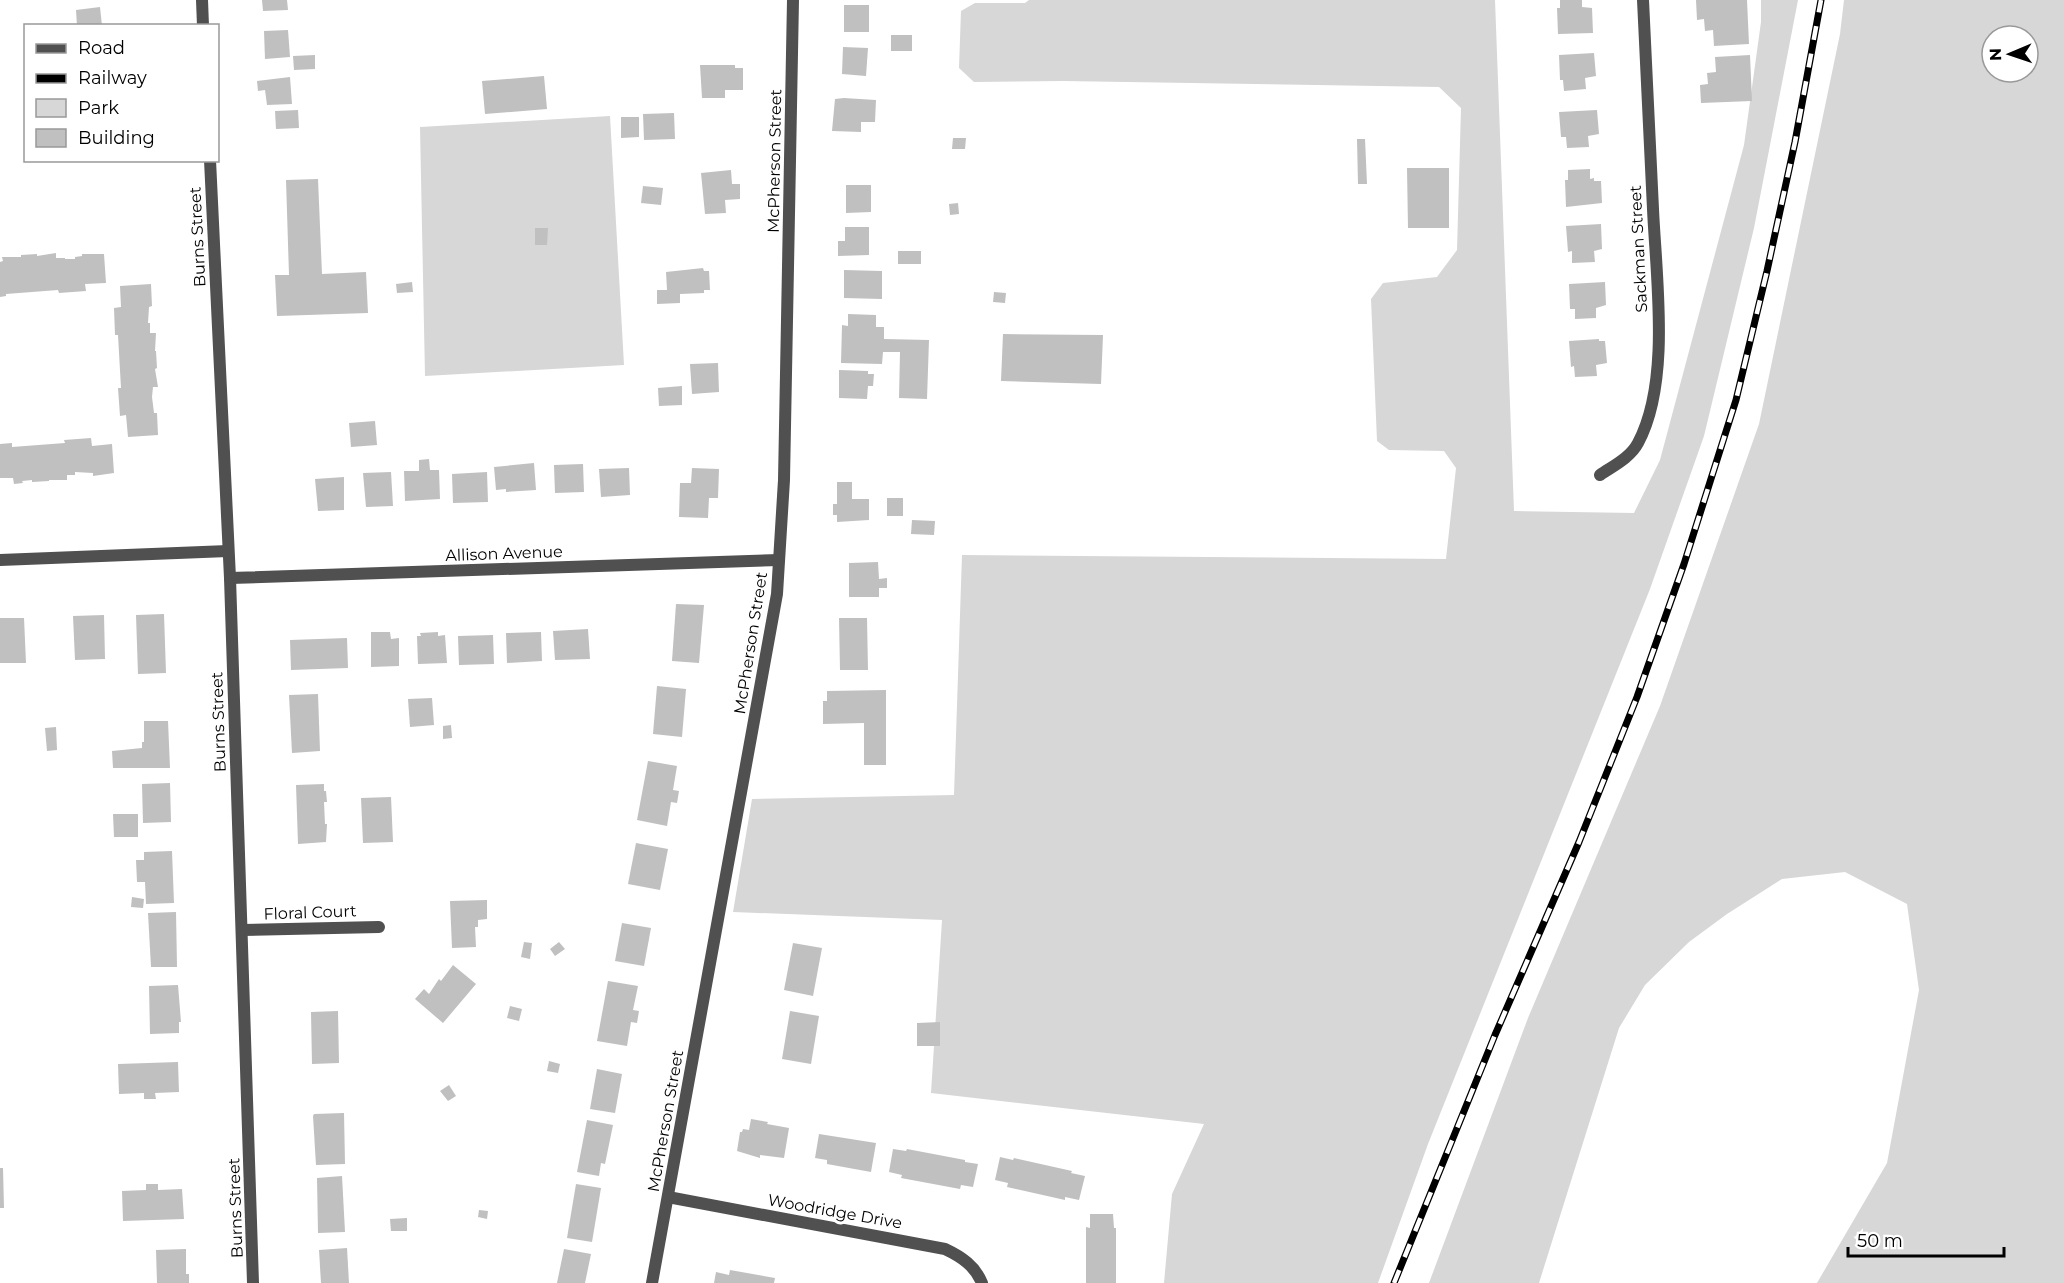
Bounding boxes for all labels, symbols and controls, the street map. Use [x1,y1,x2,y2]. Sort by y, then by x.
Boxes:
legend [24,24,219,162]
north arrow [1980,24,2040,84]
text: Road [78,37,125,59]
text: N [1986,48,2005,61]
text: Railway [78,67,147,89]
street label: McPherson Street [764,88,785,233]
text: Park [78,97,119,119]
text: Building [78,127,155,149]
street label: Sackman Street [1626,184,1651,313]
street label: Burns Street [185,186,210,288]
street label: Allison Avenue [445,542,563,565]
street label: McPherson Street [730,570,771,716]
street label: Burns Street [207,671,230,772]
street label: Floral Court [263,901,357,924]
street label: McPherson Street [644,1048,687,1194]
street label: Burns Street [224,1157,247,1258]
street label: Woodridge Drive [766,1190,904,1233]
scale bar [1848,1220,2004,1258]
text: 50 m [1857,1230,1903,1252]

